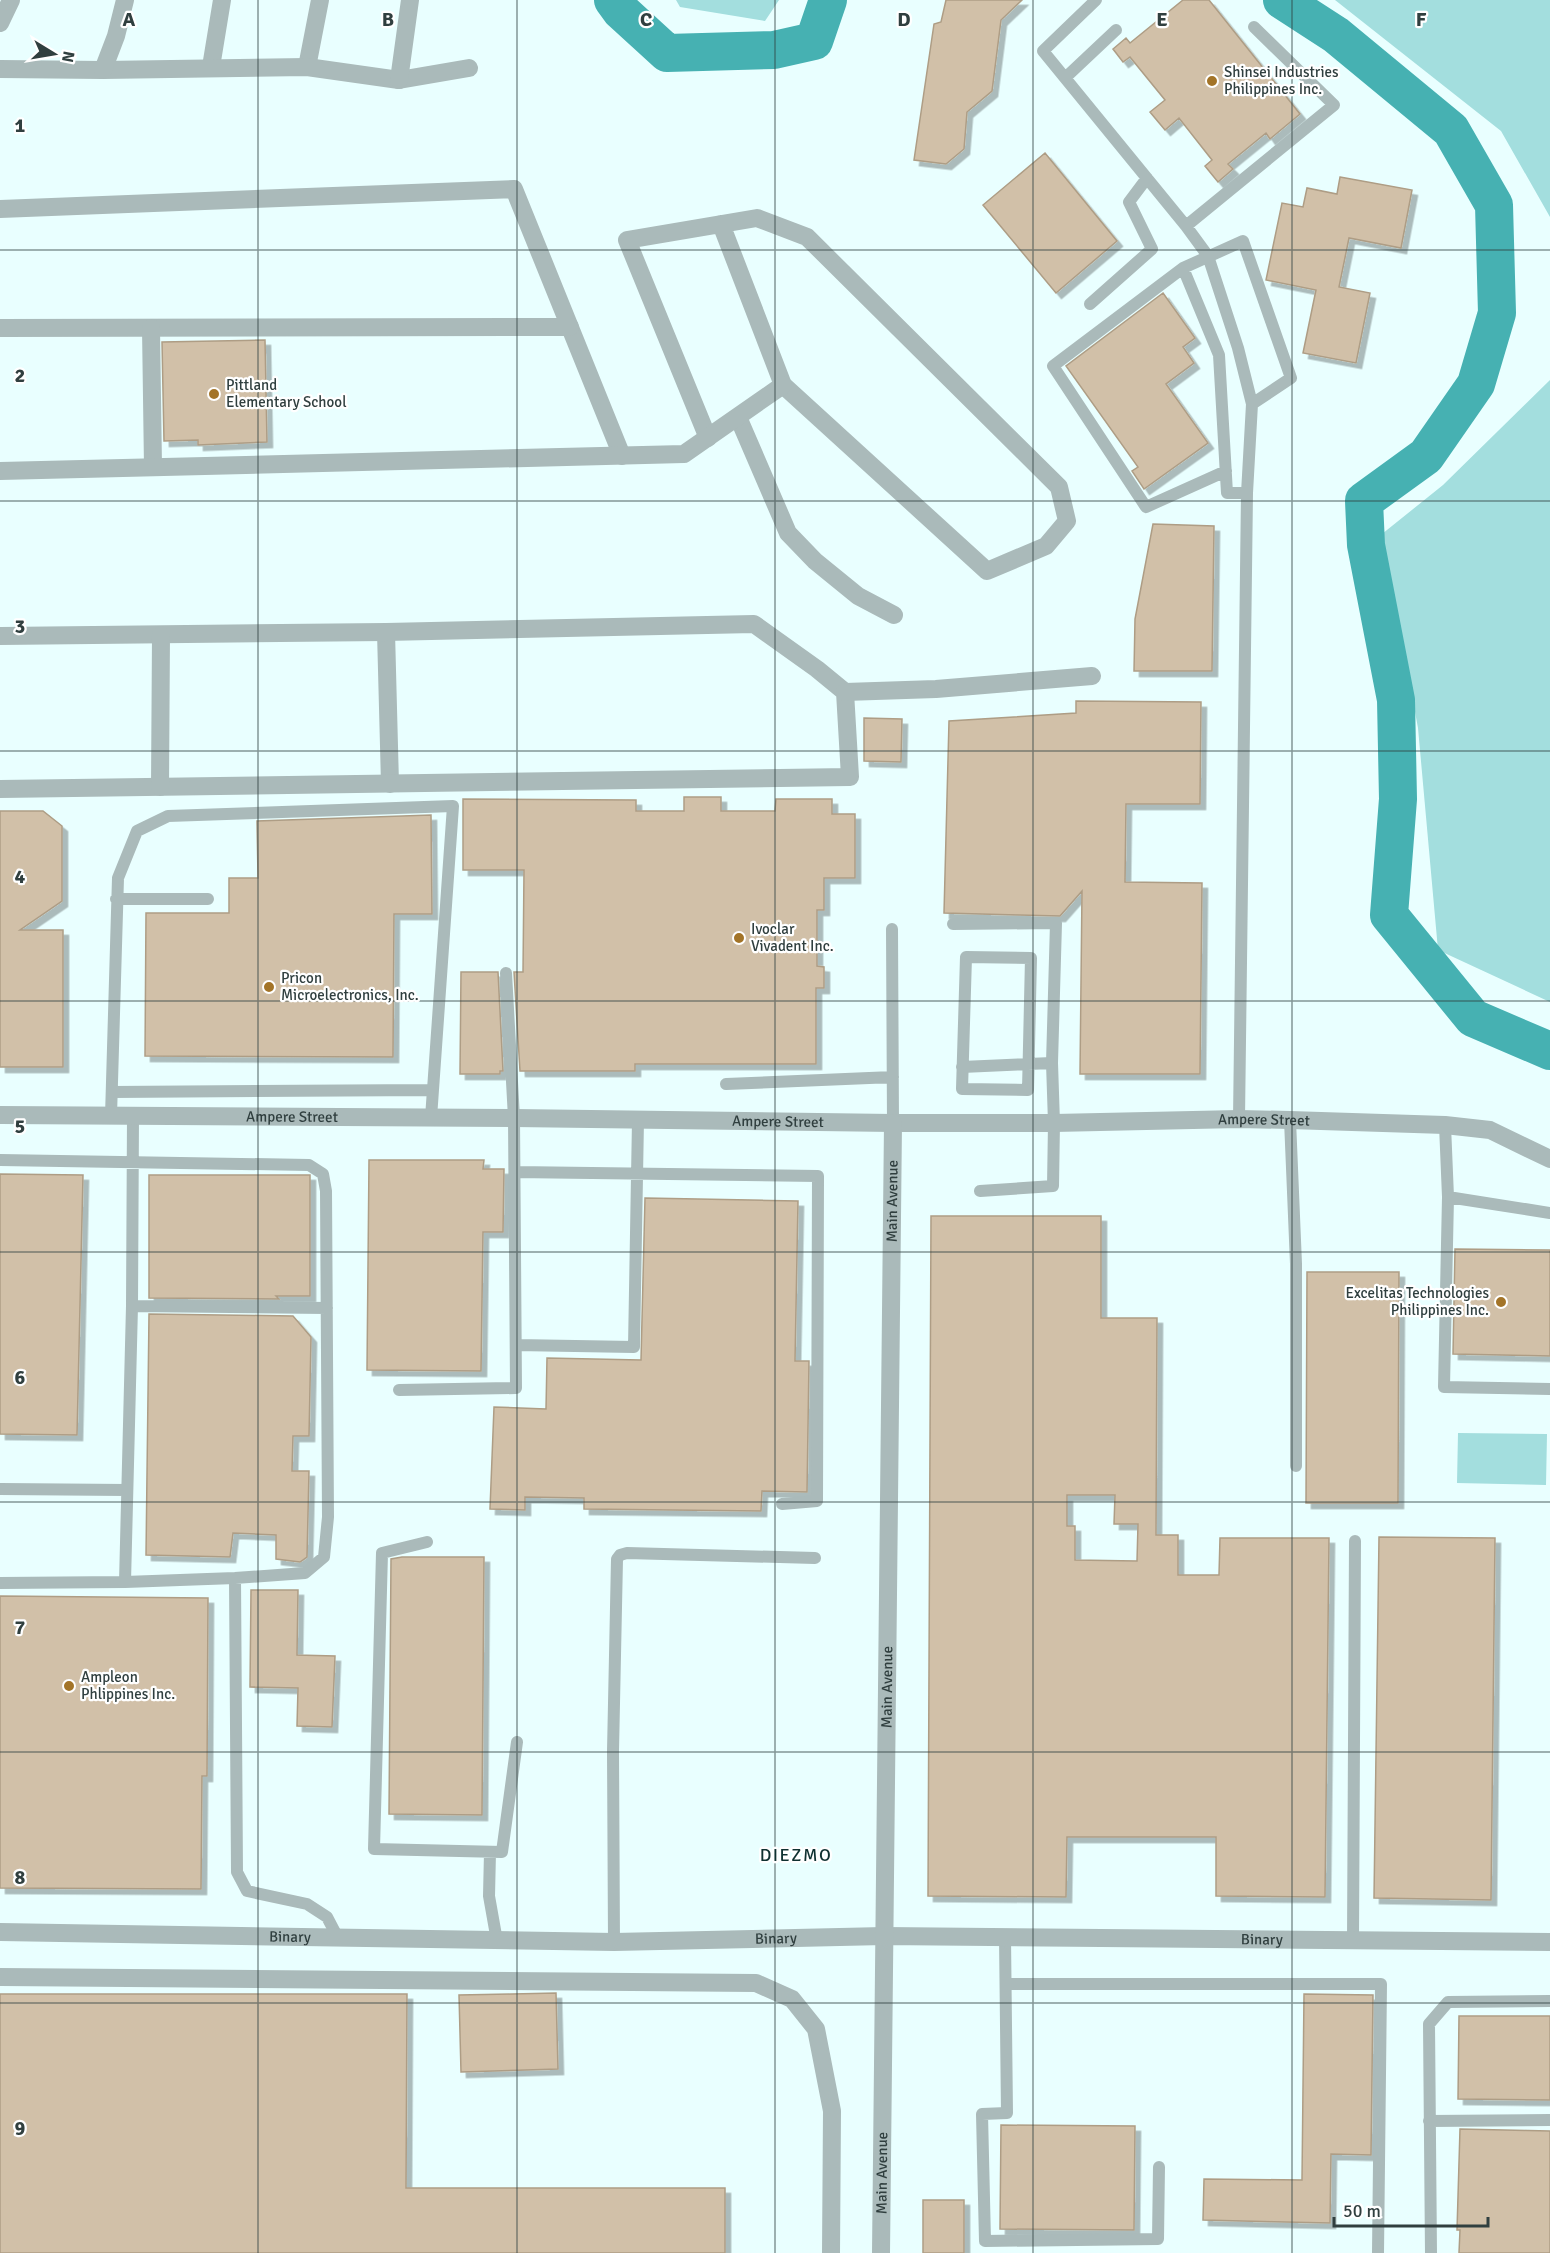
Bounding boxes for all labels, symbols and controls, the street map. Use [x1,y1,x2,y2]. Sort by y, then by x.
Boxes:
text: A [123,7,136,32]
text: B [382,7,394,32]
text: C [640,7,652,32]
text: D [897,7,911,32]
text: E [1156,7,1168,32]
text: F [1416,7,1427,32]
north arrow [24,24,84,84]
text: N [57,49,79,64]
place label: Shinsei Industries Philippines Inc. [1224,63,1339,98]
marker: Shinsei Industries Philippines Inc. [1205,74,1219,88]
text: 1 [15,113,26,138]
text: 2 [15,363,25,388]
place label: Pittland Elementary School [226,376,347,411]
marker: Pittland Elementary School [207,387,221,401]
text: 3 [15,614,25,639]
text: 4 [15,864,26,889]
place label: Ivoclar Vivadent Inc. [751,920,834,955]
marker: Ivoclar Vivadent Inc. [732,931,746,945]
place label: Pricon Microelectronics, Inc. [281,969,419,1004]
marker: Pricon Microelectronics, Inc. [262,980,276,994]
street label: Ampere Street [246,1107,338,1126]
street label: Ampere Street [1218,1110,1310,1130]
street label: Ampere Street [732,1112,824,1131]
text: 5 [15,1114,25,1139]
street label: Main Avenue [883,1160,902,1242]
place label: Excelitas Technologies Philippines Inc. [1345,1284,1489,1319]
marker: Excelitas Technologies Philippines Inc. [1494,1295,1508,1309]
text: 6 [15,1365,26,1390]
text: 7 [15,1615,26,1640]
street label: Main Avenue [878,1646,896,1728]
place label: Ampleon Phlippines Inc. [81,1668,175,1703]
marker: Ampleon Phlippines Inc. [62,1679,76,1693]
district label: DIEZMO [760,1844,832,1866]
text: 8 [15,1865,26,1890]
street label: Binary [269,1927,311,1946]
street label: Binary [755,1929,797,1948]
street label: Binary [1241,1930,1283,1949]
text: 9 [15,2116,26,2141]
street label: Main Avenue [872,2132,891,2214]
scale bar [1334,2190,1488,2228]
text: 50 m [1343,2200,1381,2222]

